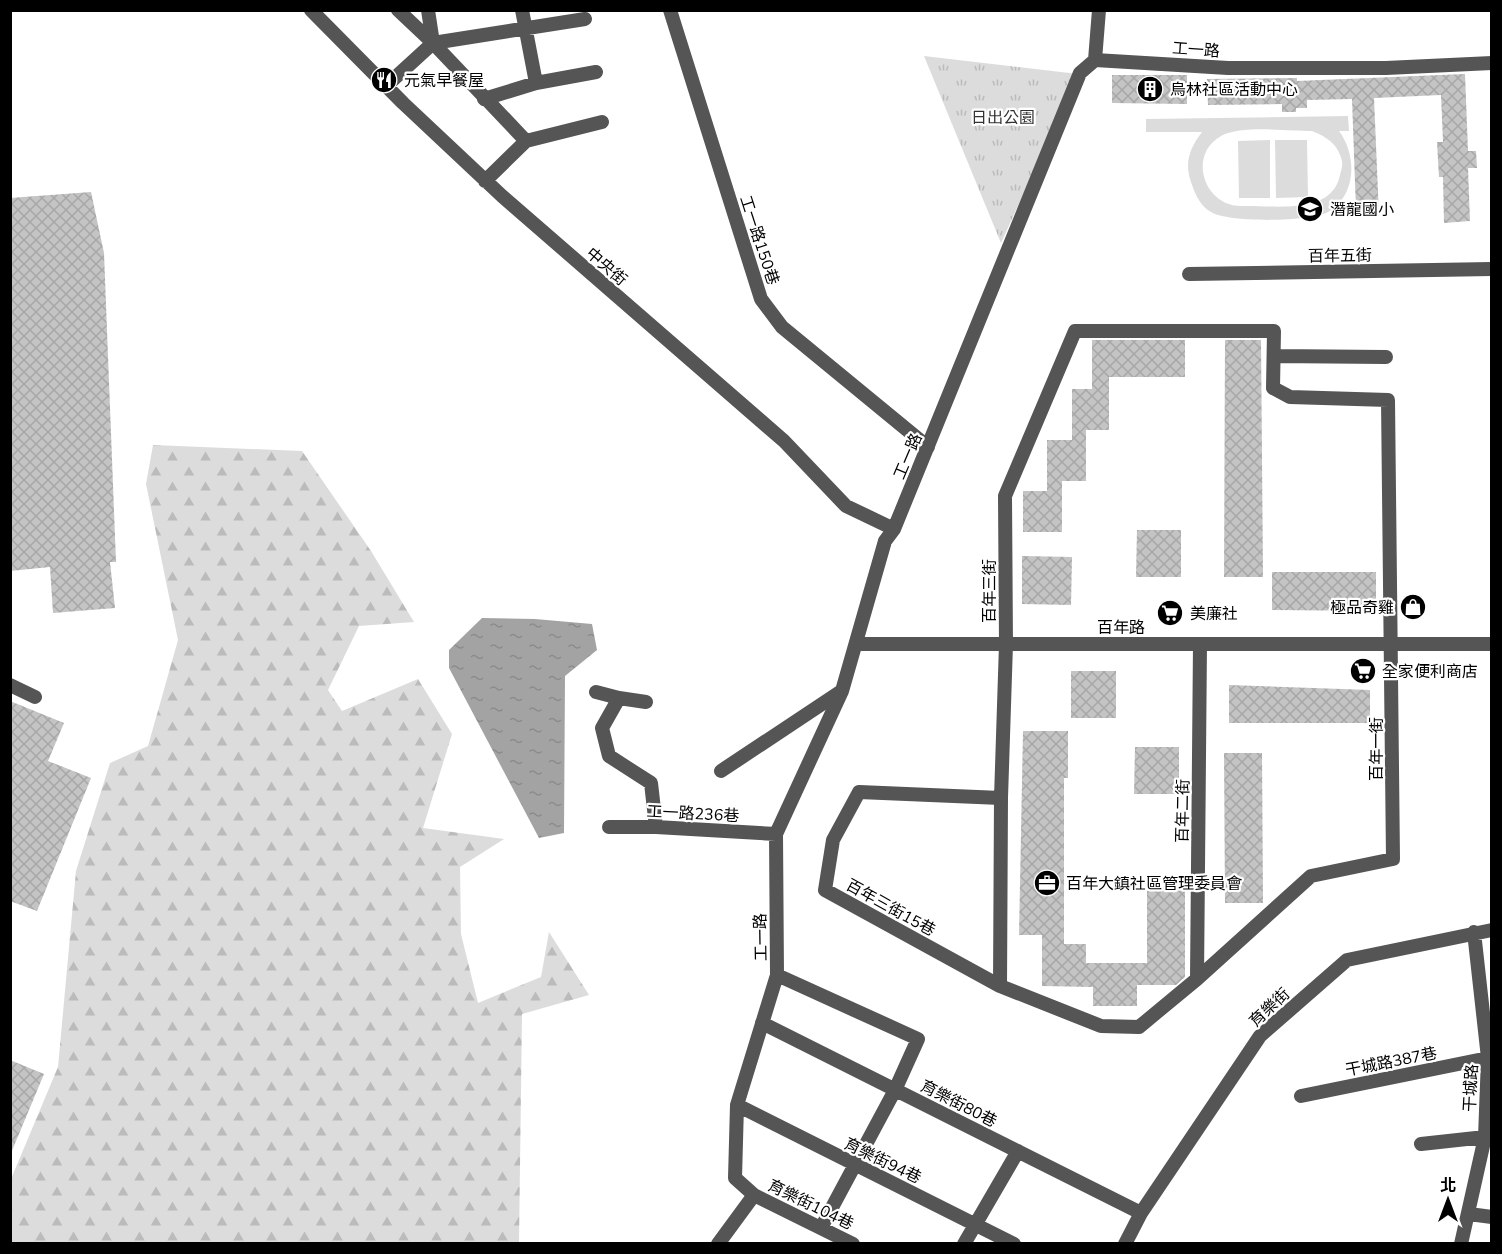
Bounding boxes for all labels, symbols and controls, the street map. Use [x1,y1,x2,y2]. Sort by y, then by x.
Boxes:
street label: 工一路 [1171,37,1221,63]
restaurant icon: 元氣早餐屋 [369,65,399,95]
place label: 元氣早餐屋 [404,70,484,92]
building icon: 烏林社區活動中心 [1135,74,1165,104]
place label: 烏林社區活動中心 [1170,79,1298,101]
park label: 日出公園 [971,107,1035,129]
street label: 工一路150巷 [734,193,784,288]
school or university icon: 潛龍國小 [1295,194,1325,224]
place label: 潛龍國小 [1330,199,1394,221]
street label: 中央街 [581,243,632,291]
street label: 百年五街 [1308,244,1372,268]
street label: 工一路 [888,430,927,483]
street label: 百年三街 [979,559,1001,623]
shop icon: 極品奇雞 [1398,592,1428,622]
place label: 極品奇雞 [1330,597,1394,619]
supermarket icon: 美廉社 [1155,598,1185,628]
place label: 美廉社 [1190,603,1238,625]
street label: 百年路 [1097,617,1145,639]
supermarket icon: 全家便利商店 [1348,656,1378,686]
place label: 全家便利商店 [1382,661,1478,683]
street label: 百年一街 [1366,717,1388,781]
street label: 百年二街 [1171,779,1195,843]
street label: 工一路236巷 [646,801,740,827]
office icon: 百年大鎮社區管理委員會 [1032,868,1062,898]
place label: 百年大鎮社區管理委員會 [1066,873,1242,895]
street label: 百年三街15巷 [842,874,939,942]
street label: 工一路 [750,913,772,961]
street label: 育樂街 [1245,983,1295,1032]
street label: 干城路387巷 [1344,1042,1439,1082]
street label: 干城路 [1459,1064,1483,1113]
street label: 育樂街80巷 [916,1075,1001,1133]
street label: 育樂街94巷 [840,1133,925,1189]
north arrow [1418,1170,1478,1230]
street label: 育樂街104巷 [764,1175,857,1235]
text: 北 [1440,1175,1456,1197]

